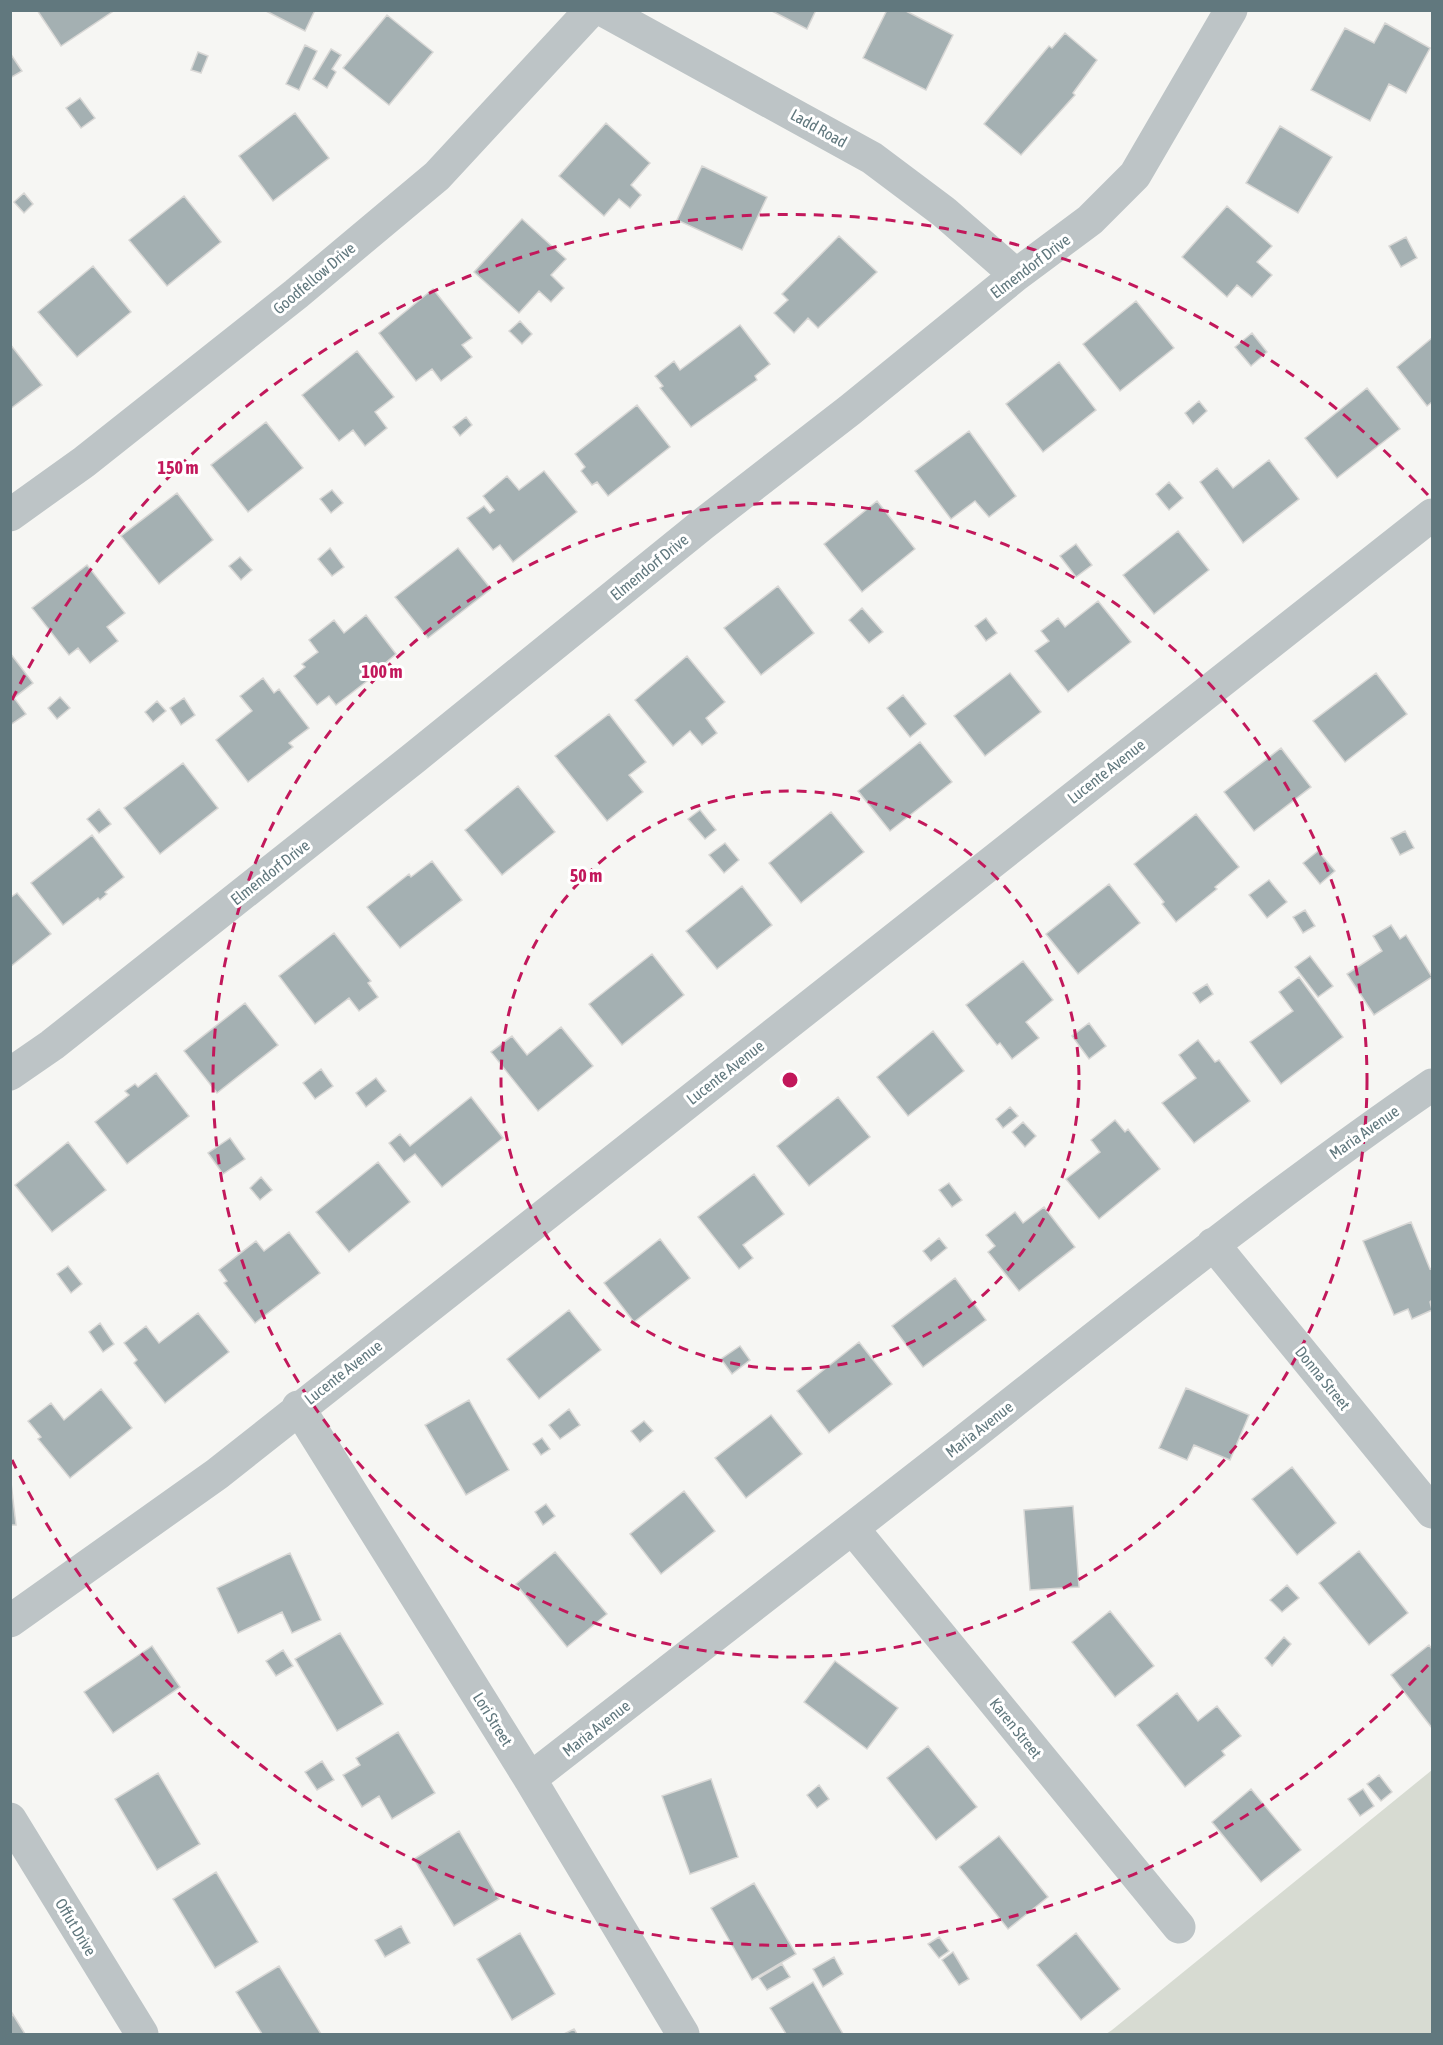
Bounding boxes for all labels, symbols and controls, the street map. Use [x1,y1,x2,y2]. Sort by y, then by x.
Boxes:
street label: Ladd Road [788,105,850,151]
street label: Elmendorf Drive [987,230,1073,302]
street label: Goodfellow Drive [269,239,359,317]
text: 150 m [158,457,198,478]
street label: Elmendorf Drive [606,530,692,604]
text: 100 m [362,661,402,682]
street label: Lucente Avenue [1064,735,1148,807]
street label: Elmendorf Drive [227,836,313,908]
text: 50 m [570,865,602,886]
street label: Lucente Avenue [683,1036,767,1108]
centre of rings [780,1070,800,1090]
street label: Maria Avenue [1326,1102,1402,1162]
street label: Lucente Avenue [301,1336,385,1408]
street label: Donna Street [1292,1343,1354,1414]
street label: Maria Avenue [942,1397,1016,1461]
street label: Lori Street [470,1689,517,1749]
street label: Karen Street [986,1694,1046,1762]
street label: Maria Avenue [559,1696,633,1760]
street label: Offut Drive [52,1895,100,1959]

